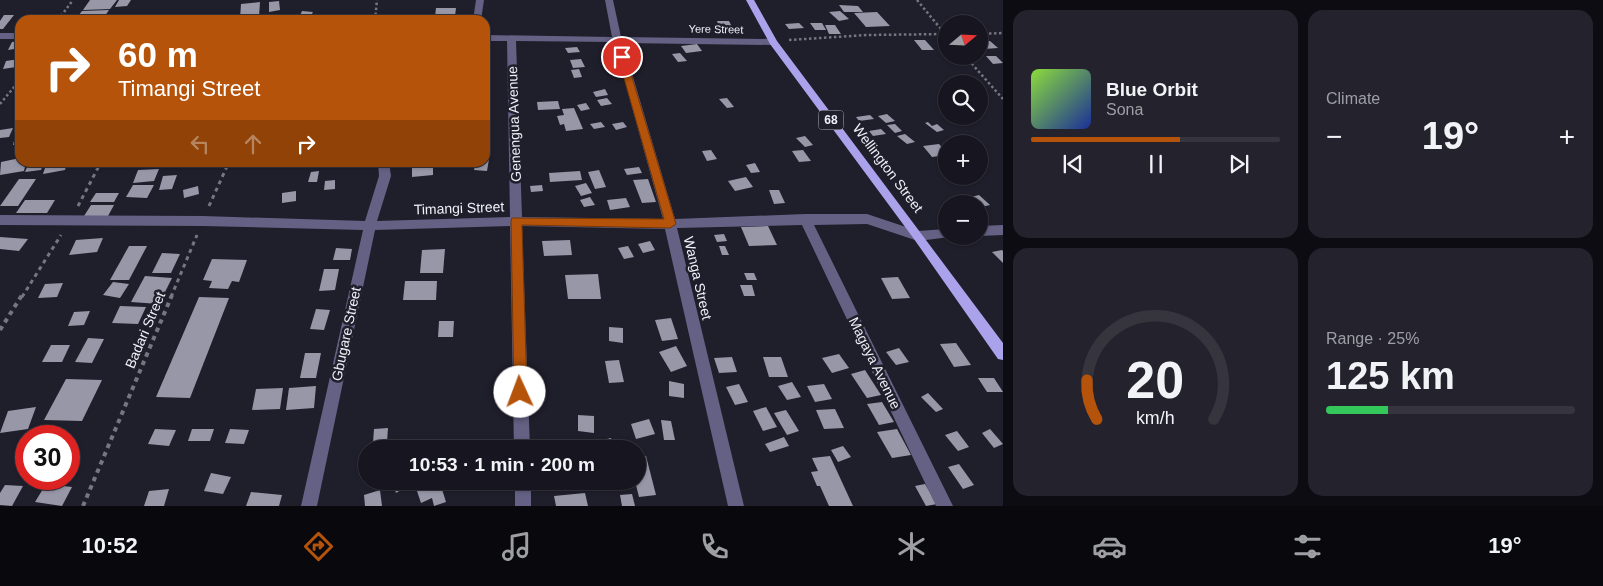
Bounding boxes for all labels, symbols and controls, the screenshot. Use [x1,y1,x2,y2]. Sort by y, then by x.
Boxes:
north arrow [938,15,988,65]
map controls [938,15,988,245]
street label: Yere Street [689,23,743,35]
icon: right [35,35,100,100]
text: 60 m [118,35,198,74]
pin [601,36,643,78]
icon: arrive [608,43,636,71]
street label: Genengua Avenue [504,66,524,182]
button: search [938,75,988,125]
text: Timangi Street [118,76,260,101]
text: Blue Orbit [1106,79,1198,100]
text: Climate [1326,90,1380,107]
text: Sona [1106,101,1143,118]
road number: 68 [818,110,844,130]
text: 19° [1422,115,1479,157]
street label: Wellington Street [850,121,926,215]
text: − [1326,121,1342,152]
text: + [1559,121,1575,152]
icon: left [186,130,214,158]
icon: ahead [239,130,267,158]
icon: right [292,130,320,158]
button: + [938,135,988,185]
icon: previous [1059,150,1087,178]
icon: pause [1142,150,1170,178]
icon: next [1225,150,1253,178]
button: − [938,195,988,245]
street label: Timangi Street [413,198,505,218]
street label: Wanga Street [681,235,715,321]
street label: Gbugare Street [328,285,364,382]
street label: Badari Street [122,289,168,371]
street label: Magaya Avenue [846,314,904,412]
text: Range · 25% [1326,330,1419,347]
text: 20 [1127,351,1184,409]
text: 125 km [1326,355,1455,397]
position arrow [493,365,545,417]
text: km/h [1136,408,1175,428]
speed limit sign: 30 [15,425,80,490]
text: 10:53 · 1 min · 200 m [409,454,595,475]
icon: directions [301,529,336,564]
icon: music [499,529,534,564]
icon: phone [697,529,732,564]
icon: climate [894,529,929,564]
icon: car [1092,529,1127,564]
icon: filters [1290,529,1325,564]
text: 10:52 [81,533,138,558]
text: 19° [1488,533,1521,558]

